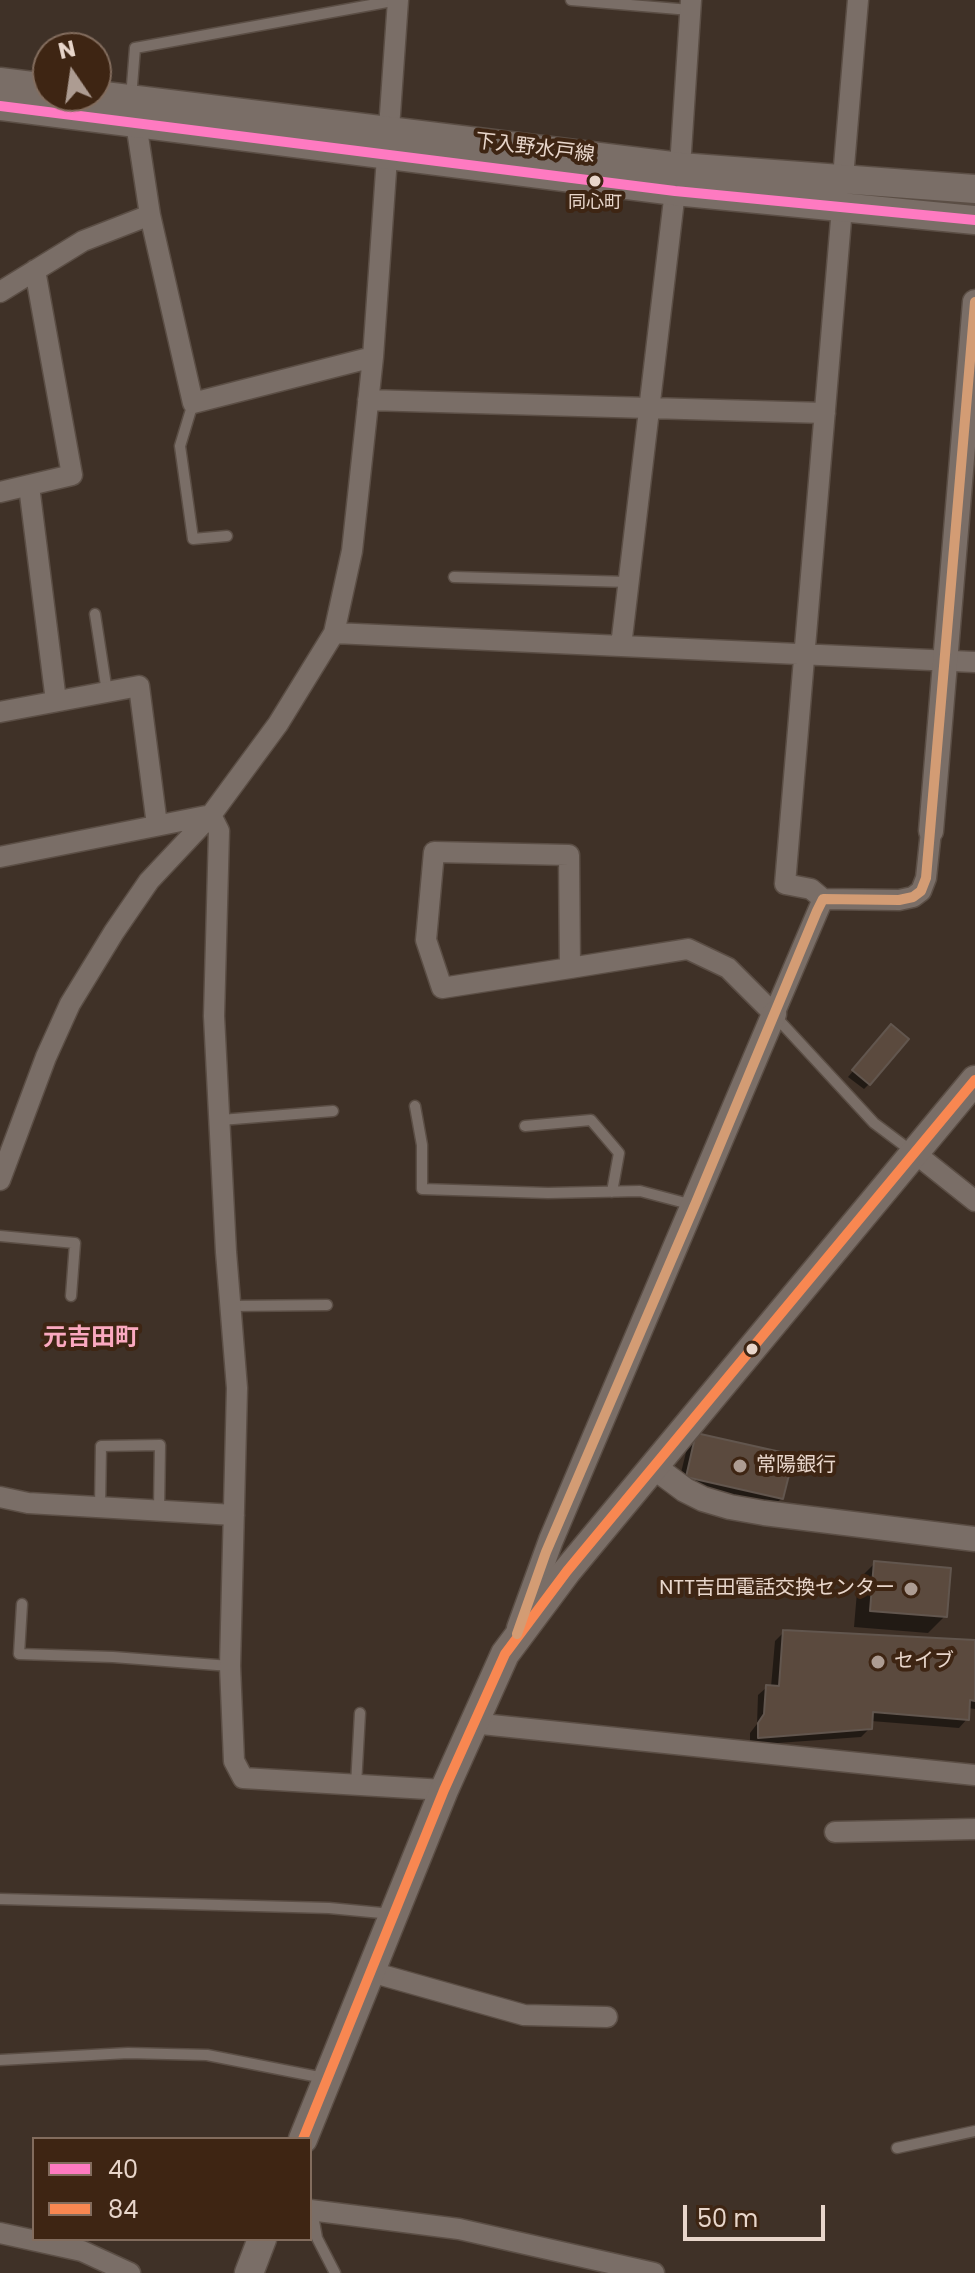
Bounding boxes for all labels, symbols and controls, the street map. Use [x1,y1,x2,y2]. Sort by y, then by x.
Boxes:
north arrow [32,32,112,112]
text: N [55,33,78,67]
street label: 下入野水戸線 [474,130,596,168]
marker: 同心町 [587,173,603,189]
place label: 同心町 [568,192,622,214]
district label: 元吉田町 [43,1325,139,1353]
unlabelled marker [744,1341,760,1357]
place label: 常陽銀行 [756,1454,836,1478]
marker: 常陽銀行 [731,1457,749,1475]
place label: NTT吉田電話交換センター [659,1577,895,1601]
marker: NTT吉田電話交換センター [902,1580,920,1598]
place label: セイブ [894,1650,954,1674]
marker: セイブ [869,1653,887,1671]
legend [32,2137,312,2241]
text: 40 [108,2153,138,2186]
scale bar [687,2189,829,2239]
text: 84 [108,2193,138,2226]
text: 50 m [697,2202,758,2235]

